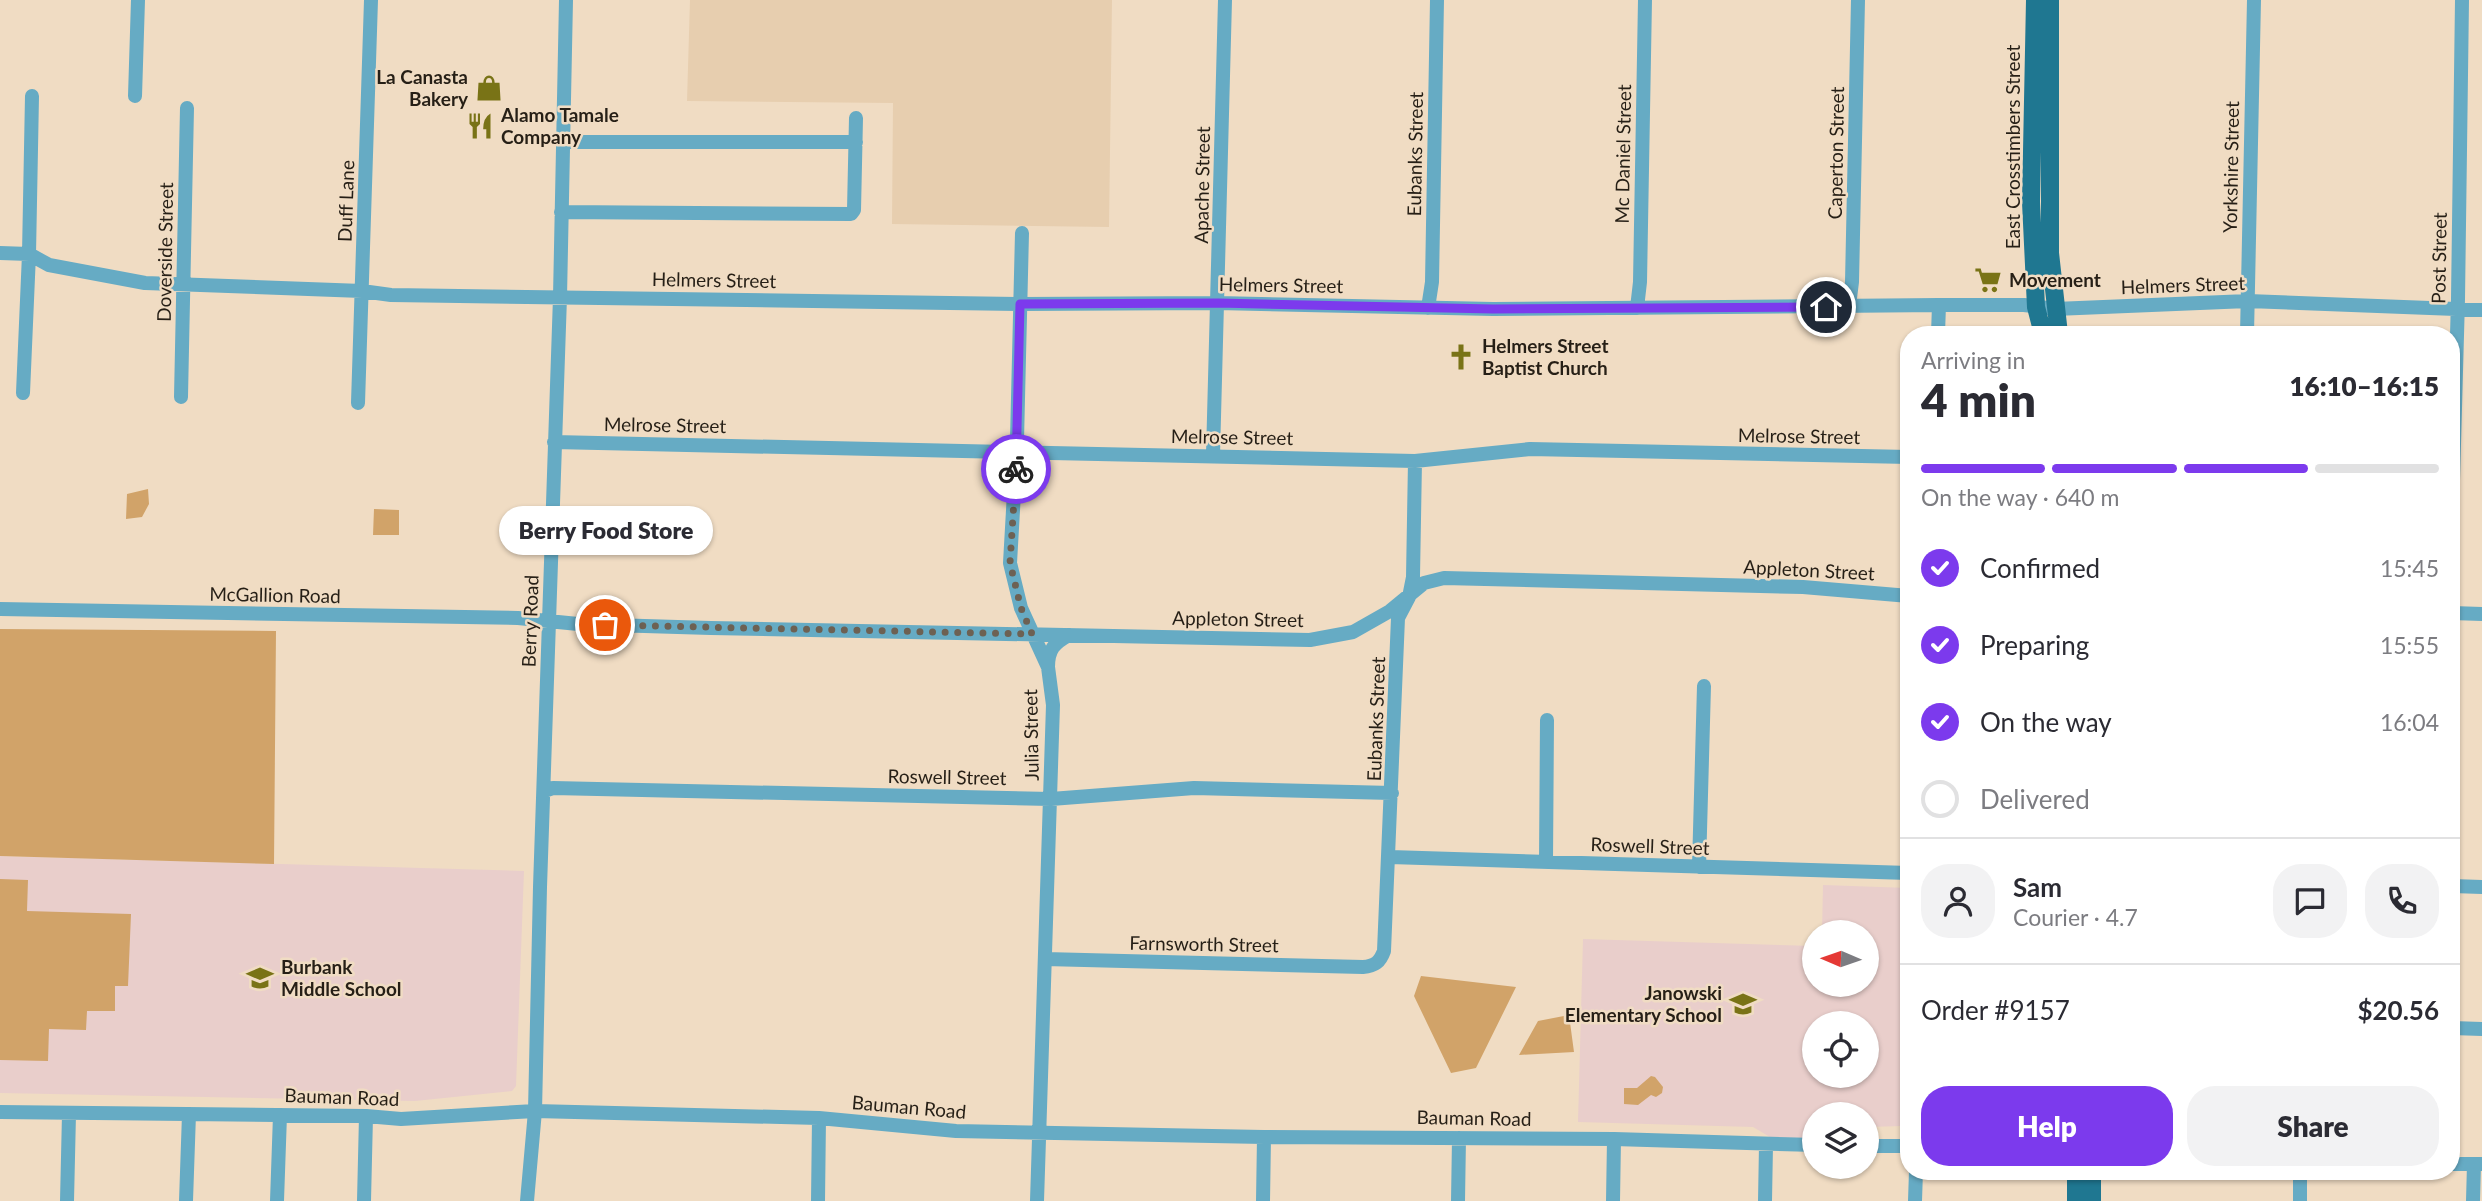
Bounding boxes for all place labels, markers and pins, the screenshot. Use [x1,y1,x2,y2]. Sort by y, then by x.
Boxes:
place label: La Canasta Bakery [376,65,469,110]
shop icon: La Canasta Bakery [474,73,504,103]
place label: Alamo Tamale Company [500,103,619,148]
restaurant icon: Alamo Tamale Company [465,111,495,141]
supermarket icon: Movement [1973,265,2003,295]
place label: Movement [2009,268,2101,291]
pin [1796,277,1856,337]
place label: Helmers Street Baptist Church [1482,334,1608,379]
church icon: Helmers Street Baptist Church [1446,342,1476,372]
callout: Berry Food Store [498,506,712,555]
pin [575,595,635,655]
place label: Burbank Middle School [281,955,402,1000]
school or university icon: Burbank Middle School [245,963,275,993]
place label: Janowski Elementary School [1565,981,1722,1026]
school or university icon: Janowski Elementary School [1728,989,1758,1019]

